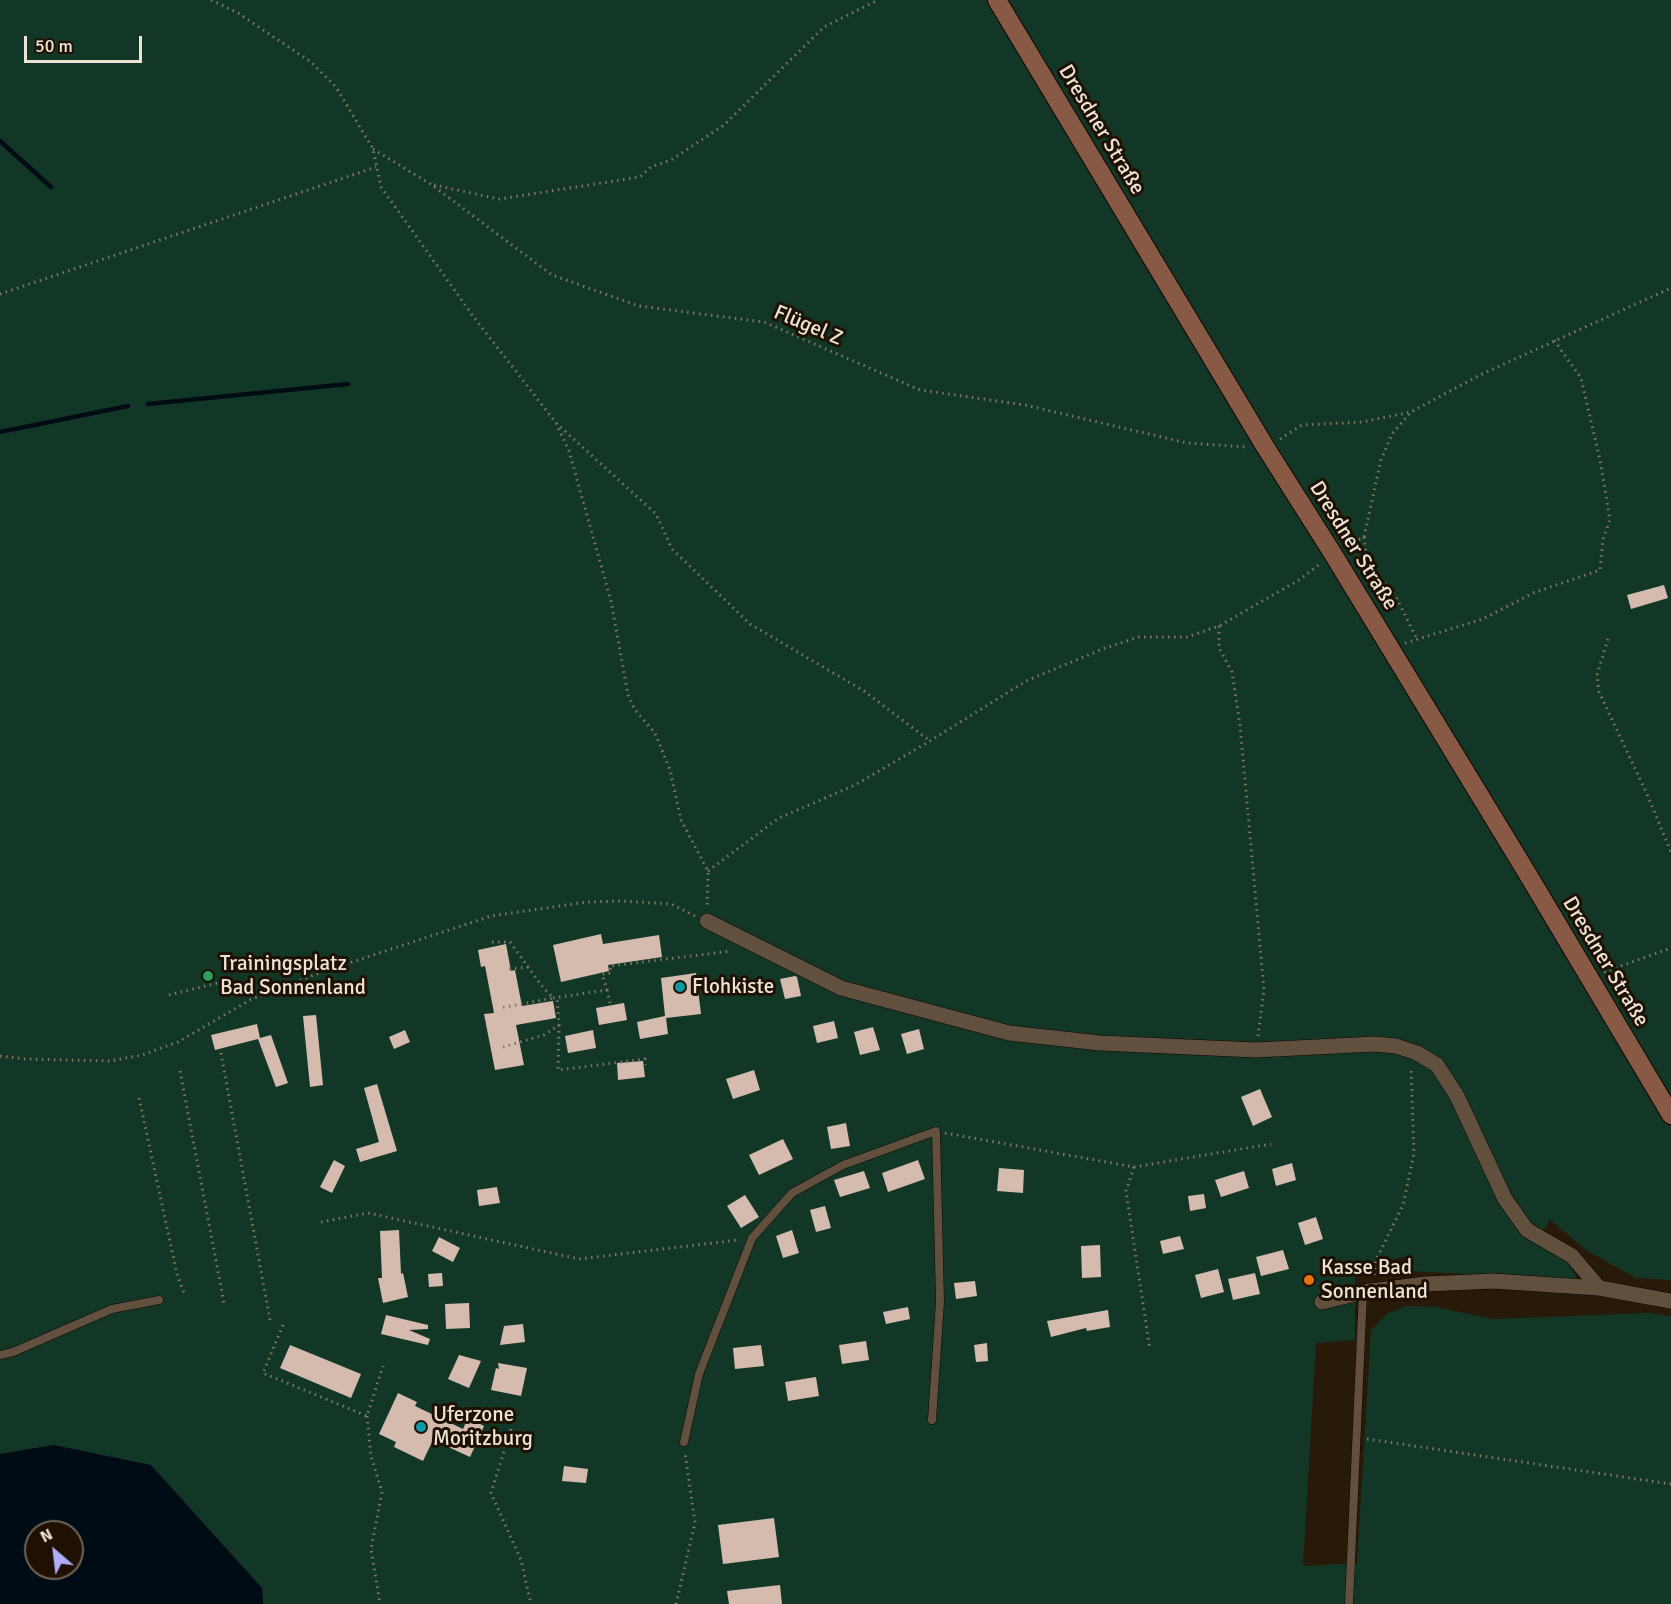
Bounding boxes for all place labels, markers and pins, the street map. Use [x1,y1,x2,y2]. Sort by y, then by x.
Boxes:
place label: Trainingsplatz Bad Sonnenland [220,951,366,1001]
marker: Trainingsplatz Bad Sonnenland [201,969,215,983]
place label: Flohkiste [692,974,774,1000]
marker: Flohkiste [673,980,687,994]
place label: Kasse Bad Sonnenland [1321,1255,1428,1305]
marker: Kasse Bad Sonnenland [1302,1273,1316,1287]
place label: Uferzone Moritzburg [433,1402,533,1452]
marker: Uferzone Moritzburg [414,1420,428,1434]

